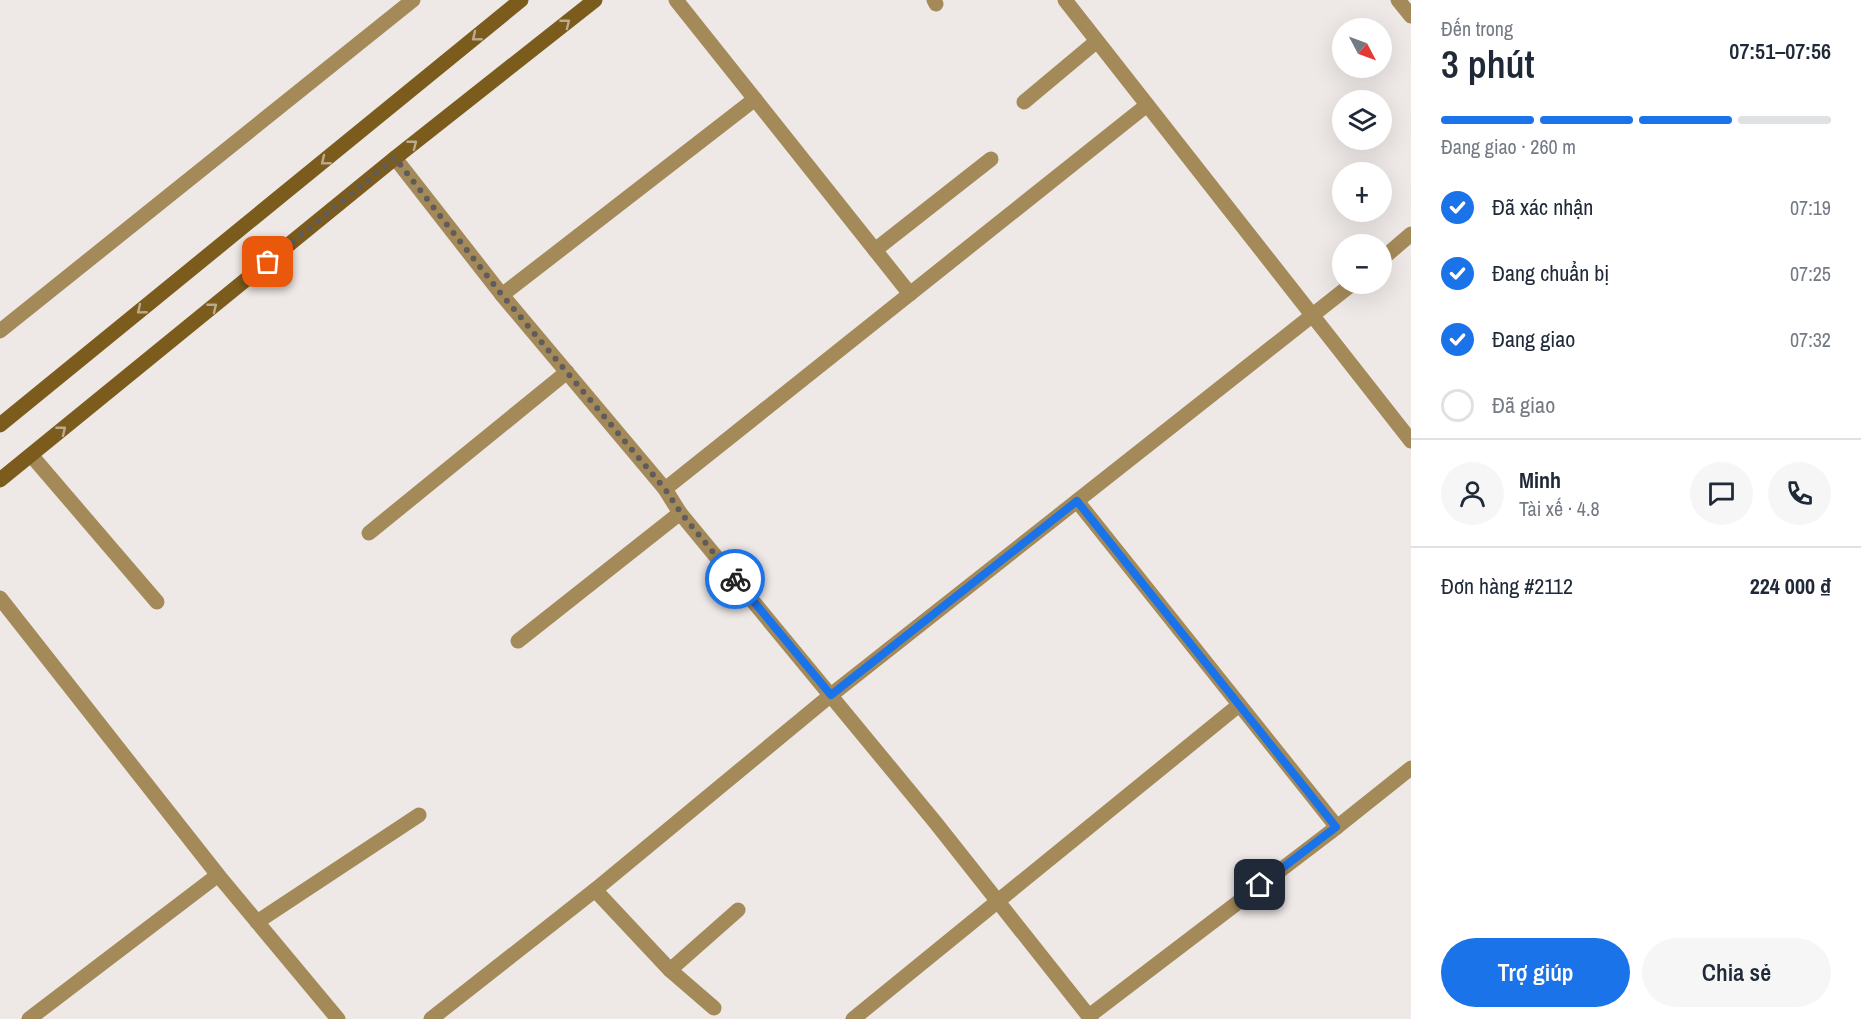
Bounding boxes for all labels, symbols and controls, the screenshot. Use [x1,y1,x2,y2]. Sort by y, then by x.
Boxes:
text: Đến trong [1441,15,1513,42]
north arrow [1332,18,1392,78]
map controls [1332,18,1392,294]
one-way arrow [559,20,570,31]
one-way arrow [472,30,483,41]
text: 07:51–07:56 [1729,36,1831,66]
text: 3 phút [1441,38,1535,90]
button: layers [1332,90,1392,150]
text: Đang giao · 260 m [1441,133,1576,160]
one-way arrow [406,141,417,152]
one-way arrow [321,153,332,164]
button: + [1332,162,1392,222]
icon: check [1441,191,1474,224]
text: Đã xác nhận [1492,192,1593,222]
text: 07:19 [1790,194,1831,221]
button: − [1332,234,1392,294]
pin [242,236,293,287]
icon: bag [251,245,284,278]
icon: check [1441,257,1474,290]
text: Đang chuẩn bị [1492,258,1609,288]
text: 07:25 [1790,260,1831,287]
one-way arrow [137,303,148,314]
one-way arrow [206,303,217,314]
icon: check [1441,323,1474,356]
text: Đang giao [1492,324,1575,354]
text: 07:32 [1790,326,1831,353]
text: Đã giao [1492,390,1555,420]
one-way arrow [55,426,66,437]
button: person [1441,462,1504,525]
button: chat [1690,462,1753,525]
button: phone [1768,462,1831,525]
text: Minh [1519,465,1561,495]
text: Tài xế · 4.8 [1519,495,1600,522]
courier [705,549,765,609]
icon: bike [719,563,752,596]
text: Đơn hàng #2112 [1441,571,1573,601]
text: 224 000 ₫ [1750,571,1831,601]
pin [1234,859,1285,910]
icon: home [1243,868,1276,901]
button: Trợ giúp [1441,938,1630,1007]
button: Chia sẻ [1642,938,1831,1007]

